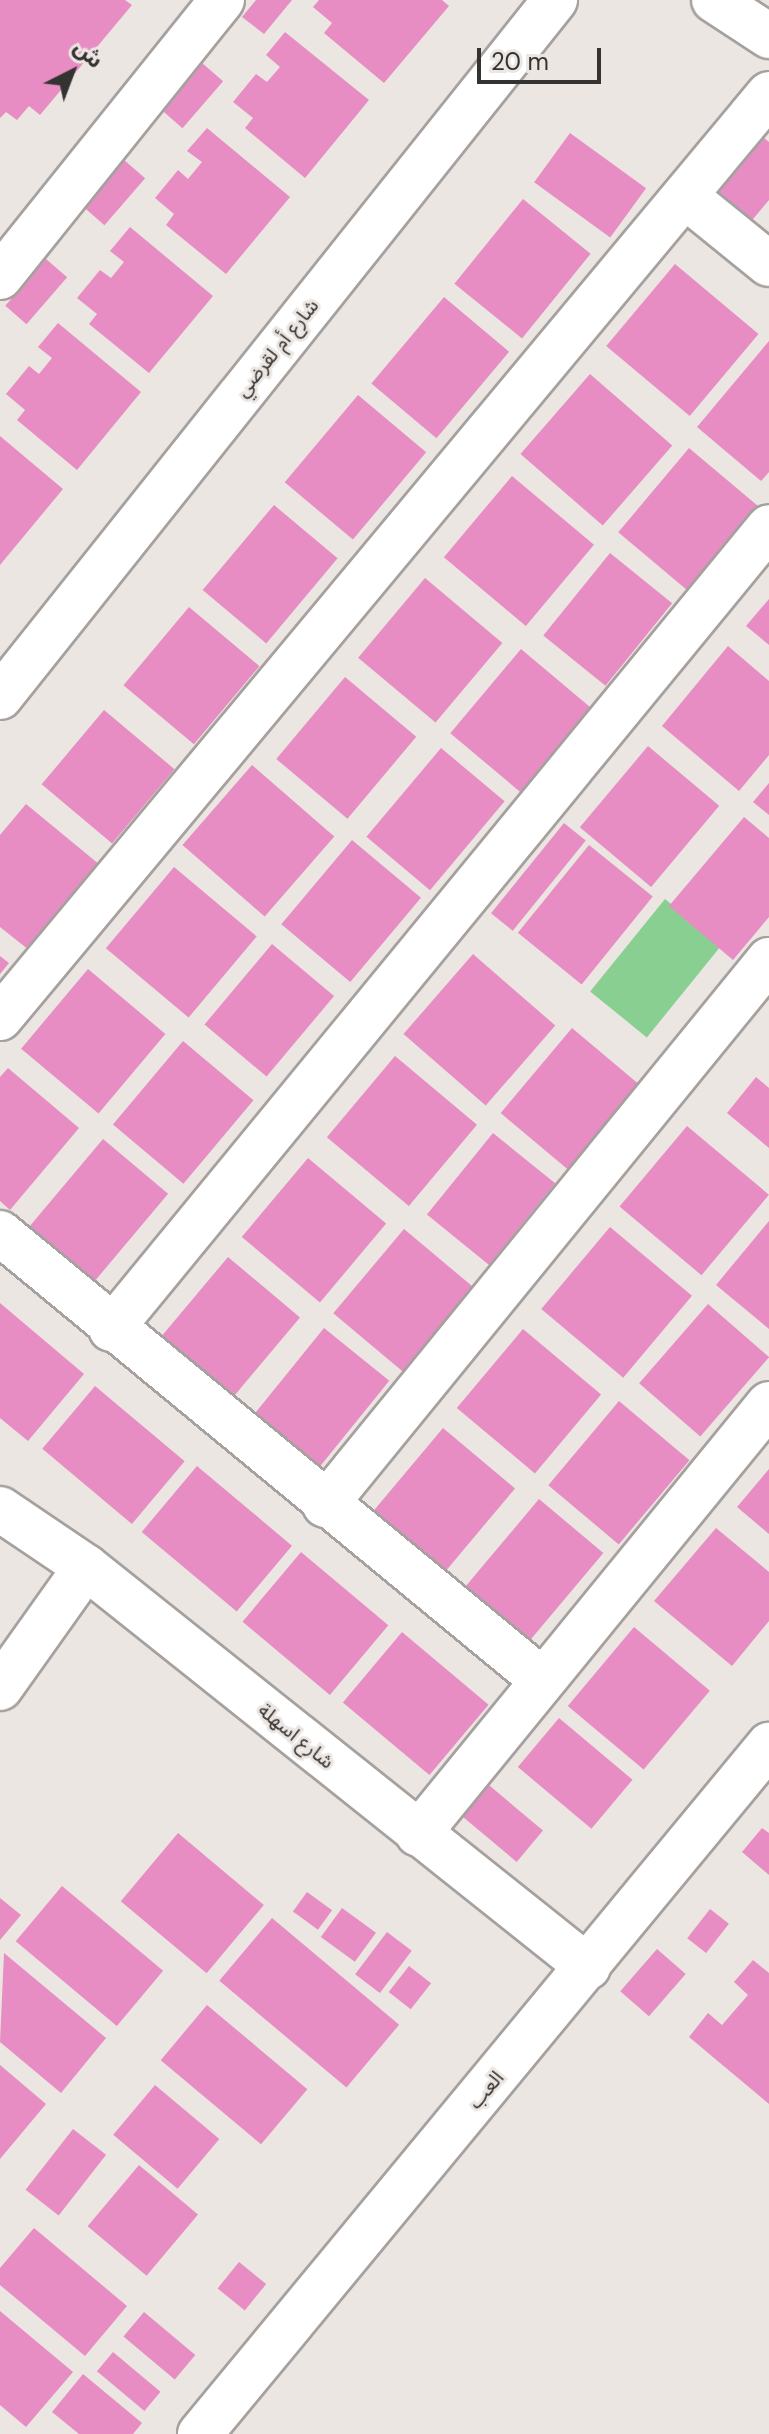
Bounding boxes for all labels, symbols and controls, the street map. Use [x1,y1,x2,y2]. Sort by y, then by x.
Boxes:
north arrow [32,32,112,112]
scale bar [481,32,605,82]
text: ش [67,33,109,75]
text: 20 m [491,46,549,77]
street label: شارع أم لقرضي [230,294,324,402]
street label: شارع اسهلة [253,1698,339,1774]
street label: العب [463,2066,509,2114]

